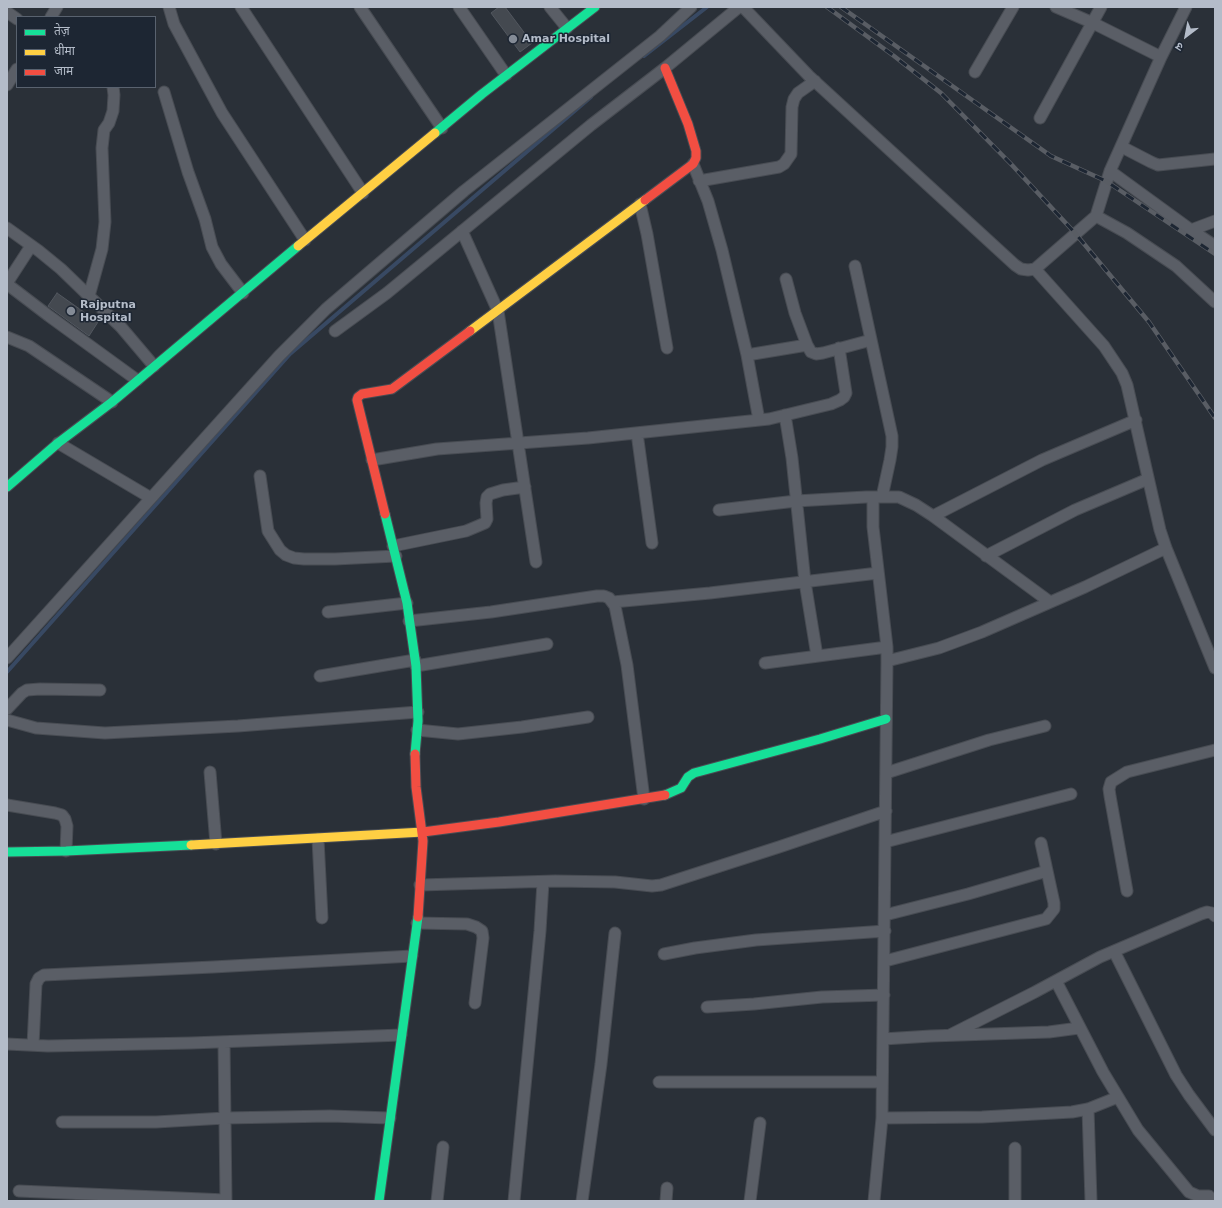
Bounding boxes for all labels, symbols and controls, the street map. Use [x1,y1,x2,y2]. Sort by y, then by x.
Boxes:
legend [16,16,156,88]
north arrow [1166,16,1206,56]
text: तेज़ [54,24,70,38]
place label: Amar Hospital [522,32,610,46]
marker: Amar Hospital [507,33,519,45]
text: उ [1173,39,1186,54]
text: धीमा [54,44,75,58]
text: जाम [54,64,73,78]
place label: Rajputna Hospital [80,298,136,324]
marker: Rajputna Hospital [65,305,77,317]

